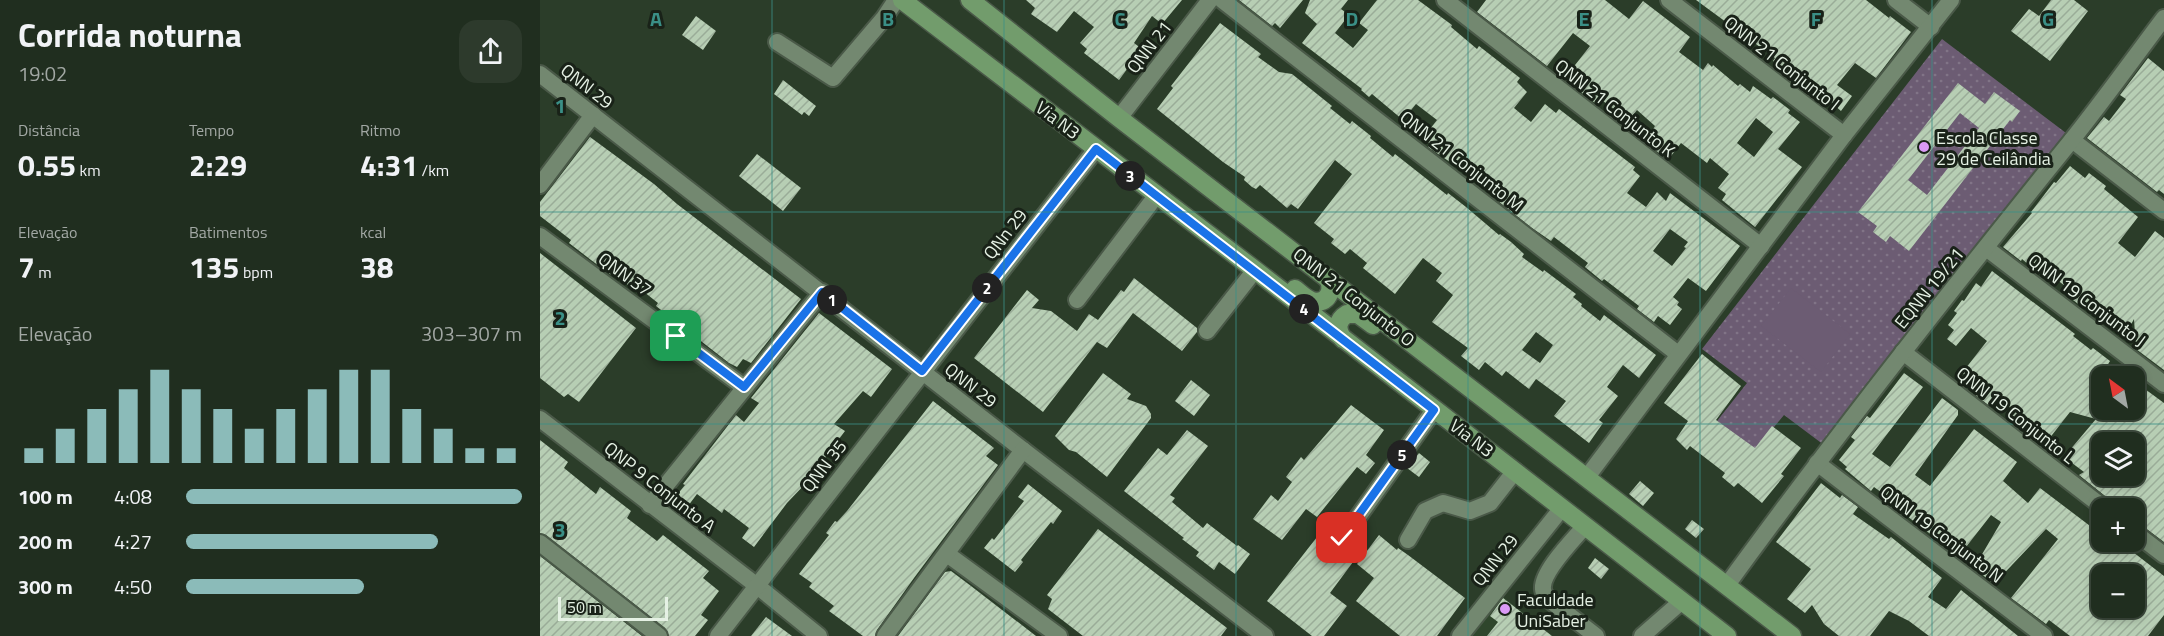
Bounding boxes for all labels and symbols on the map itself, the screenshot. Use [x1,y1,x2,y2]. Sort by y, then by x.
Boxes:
text: A [650,3,662,34]
text: B [882,3,894,34]
text: C [1115,3,1126,34]
text: D [1346,3,1358,34]
text: E [1578,3,1590,34]
text: F [1811,3,1822,34]
text: G [2042,3,2054,34]
street label: QNN 21 Conjunto I [1718,9,1846,117]
street label: QNN 21 [1120,15,1178,79]
street label: QNN 21 Conjunto K [1549,52,1681,164]
street label: QNN 29 [555,57,619,115]
text: 1 [554,90,566,121]
street label: Via N3 [1030,94,1086,146]
street label: QNN 21 Conjunto M [1394,104,1530,218]
place label: Escola Classe 29 de Ceilândia [1936,124,2051,172]
marker: Escola Classe 29 de Ceilândia [1917,140,1931,154]
pin: 3 [1115,161,1145,191]
street label: QNn 29 [977,203,1033,265]
street label: QNN 21 Conjunto O [1287,241,1421,353]
street label: EQNN 19/21 [1888,242,1970,334]
street label: QNN 37 [593,245,657,303]
street label: QNN 19 Conjunto J [2022,247,2152,353]
pin: 2 [972,273,1002,303]
pin: 1 [817,285,847,315]
pin: 4 [1289,294,1319,324]
text: 2 [554,302,566,333]
pin [650,310,701,361]
street label: QNN 29 [939,356,1003,414]
street label: QNN 19 Conjunto L [1951,360,2082,470]
north arrow [2091,366,2145,420]
street label: Via N3 [1444,412,1500,464]
street label: QNN 35 [795,434,853,498]
street label: QNP 9 Conjunto A [598,435,722,539]
pin: 5 [1387,440,1417,470]
street label: QNN 19 Conjunto N [1875,479,2009,589]
pin [1316,512,1367,563]
text: 3 [554,514,566,545]
street label: QNN 29 [1466,528,1524,592]
place label: Faculdade UniSaber [1517,586,1594,634]
scale bar [558,594,668,622]
marker: Faculdade UniSaber [1498,602,1512,616]

